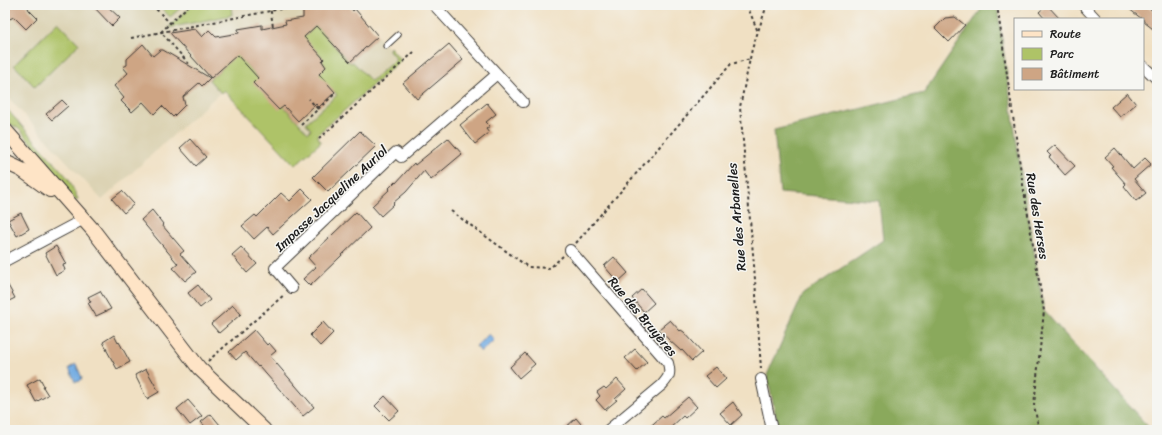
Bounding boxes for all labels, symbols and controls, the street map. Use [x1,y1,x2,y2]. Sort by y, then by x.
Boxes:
legend [1014,18,1144,90]
text: Route [1050,23,1081,45]
text: Parc [1050,43,1074,65]
text: Bâtiment [1050,63,1099,85]
street label: Impasse Jacqueline Auriol [269,139,394,258]
street label: Rue des Arbanelles [720,162,753,272]
street label: Rue des Herses [1019,171,1056,261]
street label: Rue des Bruyères [602,271,684,362]

